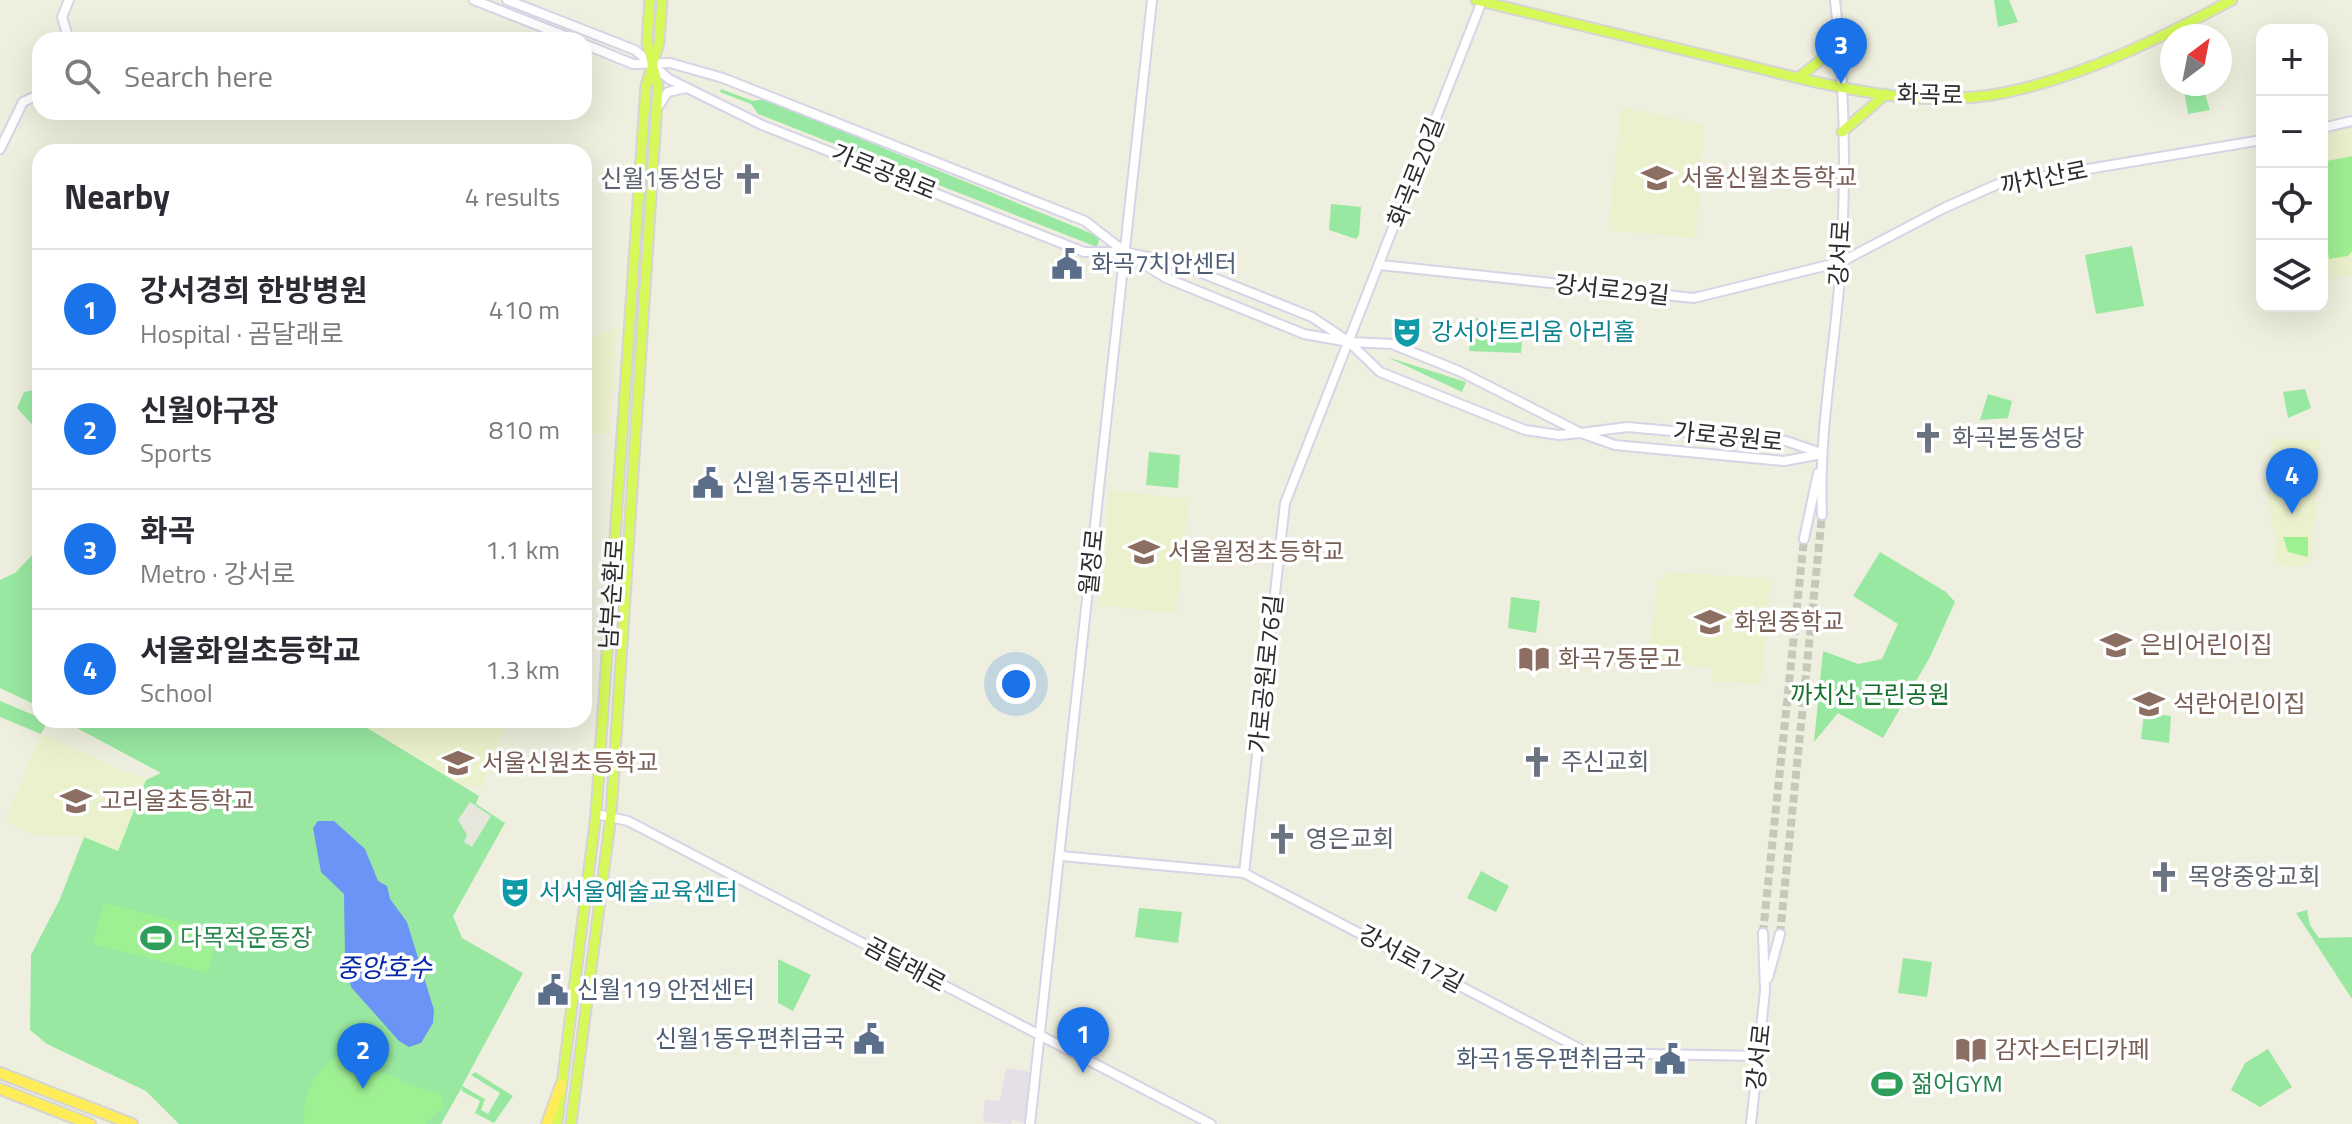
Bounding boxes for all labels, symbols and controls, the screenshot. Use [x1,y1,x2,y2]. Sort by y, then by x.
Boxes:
pin: 3 [1815,18,1867,84]
north arrow [2160,24,2232,96]
map controls [2256,24,2328,312]
button: + [2256,24,2328,96]
search box [32,32,592,120]
text: Search here [124,53,273,99]
icon: search [60,54,104,98]
street label: 화곡로 [1897,75,1963,113]
button: − [2256,96,2328,168]
street label: 화곡로20길 [1378,111,1453,232]
street label: 가로공원로 [826,134,942,208]
street label: 까치산로 [1997,151,2091,203]
place label: 서울신월초등학교 [1681,159,1858,195]
place label: 신월1동성당 [600,160,724,196]
school or university icon: 서울신월초등학교 [1640,161,1674,195]
church icon: 신월1동성당 [731,162,765,196]
button: locate [2256,168,2328,240]
text: Nearby [64,170,170,222]
text: 4 results [465,177,560,216]
street label: 강서로 [1819,219,1859,287]
button: layers [2256,240,2328,312]
place label: 화곡7치안센터 [1091,245,1237,281]
public building icon: 화곡7치안센터 [1050,247,1084,281]
street label: 강서로29길 [1553,265,1671,313]
text: 강서경희 한방병원 [140,267,367,313]
text: 1 [83,290,97,329]
text: 410 m [489,290,560,329]
place label: 강서아트리움 아리홀 [1431,313,1635,349]
text: Hospital · 곰달래로 [140,314,344,353]
theatre icon: 강서아트리움 아리홀 [1390,315,1424,349]
text: 신월야구장 [140,387,278,433]
text: 2 [83,410,97,449]
text: 810 m [489,410,560,449]
street label: 가로공원로 [1671,412,1785,460]
place label: 화곡본동성당 [1952,419,2084,455]
church icon: 화곡본동성당 [1911,421,1945,455]
text: Sports [140,433,212,472]
pin: 4 [2266,448,2318,514]
place label: 신월1동주민센터 [732,464,900,500]
public building icon: 신월1동주민센터 [691,466,725,500]
text: 화곡 [140,507,195,553]
street label: 월정로 [1070,527,1112,597]
text: 3 [83,530,97,569]
text: 1.1 km [485,530,560,569]
place label: 서울월정초등학교 [1168,533,1345,569]
school or university icon: 서울월정초등학교 [1127,535,1161,569]
street label: 남부순환로 [589,538,633,650]
text: Metro · 강서로 [140,554,295,593]
street label: 가로공원로76길 [1239,593,1291,755]
place label: 화원중학교 [1734,603,1844,639]
school or university icon: 화원중학교 [1693,605,1727,639]
place label: 은비어린이집 [2140,626,2272,662]
text: 서울화일초등학교 [140,627,361,673]
school or university icon: 은비어린이집 [2099,628,2133,662]
place label: 화곡7동문고 [1558,640,1682,676]
library icon: 화곡7동문고 [1517,642,1551,676]
text: 4 [83,650,97,689]
text: 1.3 km [485,650,560,689]
your location [996,664,1036,704]
text: School [140,673,213,712]
park label: 까치산 근린공원 [1790,676,1950,712]
place label: 석란어린이집 [2173,685,2305,721]
school or university icon: 석란어린이집 [2132,687,2166,721]
place label: 주신교회 [1561,743,1649,779]
place label: 서울신원초등학교 [482,744,659,780]
church icon: 주신교회 [1520,745,1554,779]
school or university icon: 서울신원초등학교 [441,746,475,780]
place label: 고리울초등학교 [100,782,255,818]
school or university icon: 고리울초등학교 [59,784,93,818]
place label: 영은교회 [1306,820,1394,856]
church icon: 영은교회 [1265,822,1299,856]
place label: 목양중앙교회 [2188,858,2320,894]
church icon: 목양중앙교회 [2147,860,2181,894]
place label: 서서울예술교육센터 [539,873,738,909]
theatre icon: 서서울예술교육센터 [498,875,532,909]
street label: 강서로17길 [1352,915,1471,1001]
place label: 다목적운동장 [180,919,312,955]
sports icon: 다목적운동장 [139,921,173,955]
street label: 곰달래로 [858,927,953,1001]
water label: 중앙호수 [336,948,433,987]
place label: 신월119 안전센터 [577,971,755,1007]
public building icon: 신월119 안전센터 [536,973,570,1007]
pin: 1 [1057,1007,1109,1073]
place label: 신월1동우편취급국 [655,1020,845,1056]
public building icon: 신월1동우편취급국 [852,1022,886,1056]
street label: 강서로 [1737,1022,1779,1092]
pin: 2 [337,1023,389,1089]
place label: 감자스터디카페 [1995,1031,2150,1067]
library icon: 감자스터디카페 [1954,1033,1988,1067]
place label: 화곡1동우편취급국 [1456,1040,1646,1076]
public building icon: 화곡1동우편취급국 [1653,1042,1687,1076]
place label: 젊어GYM [1911,1065,2003,1101]
sports icon: 젊어GYM [1870,1067,1904,1101]

